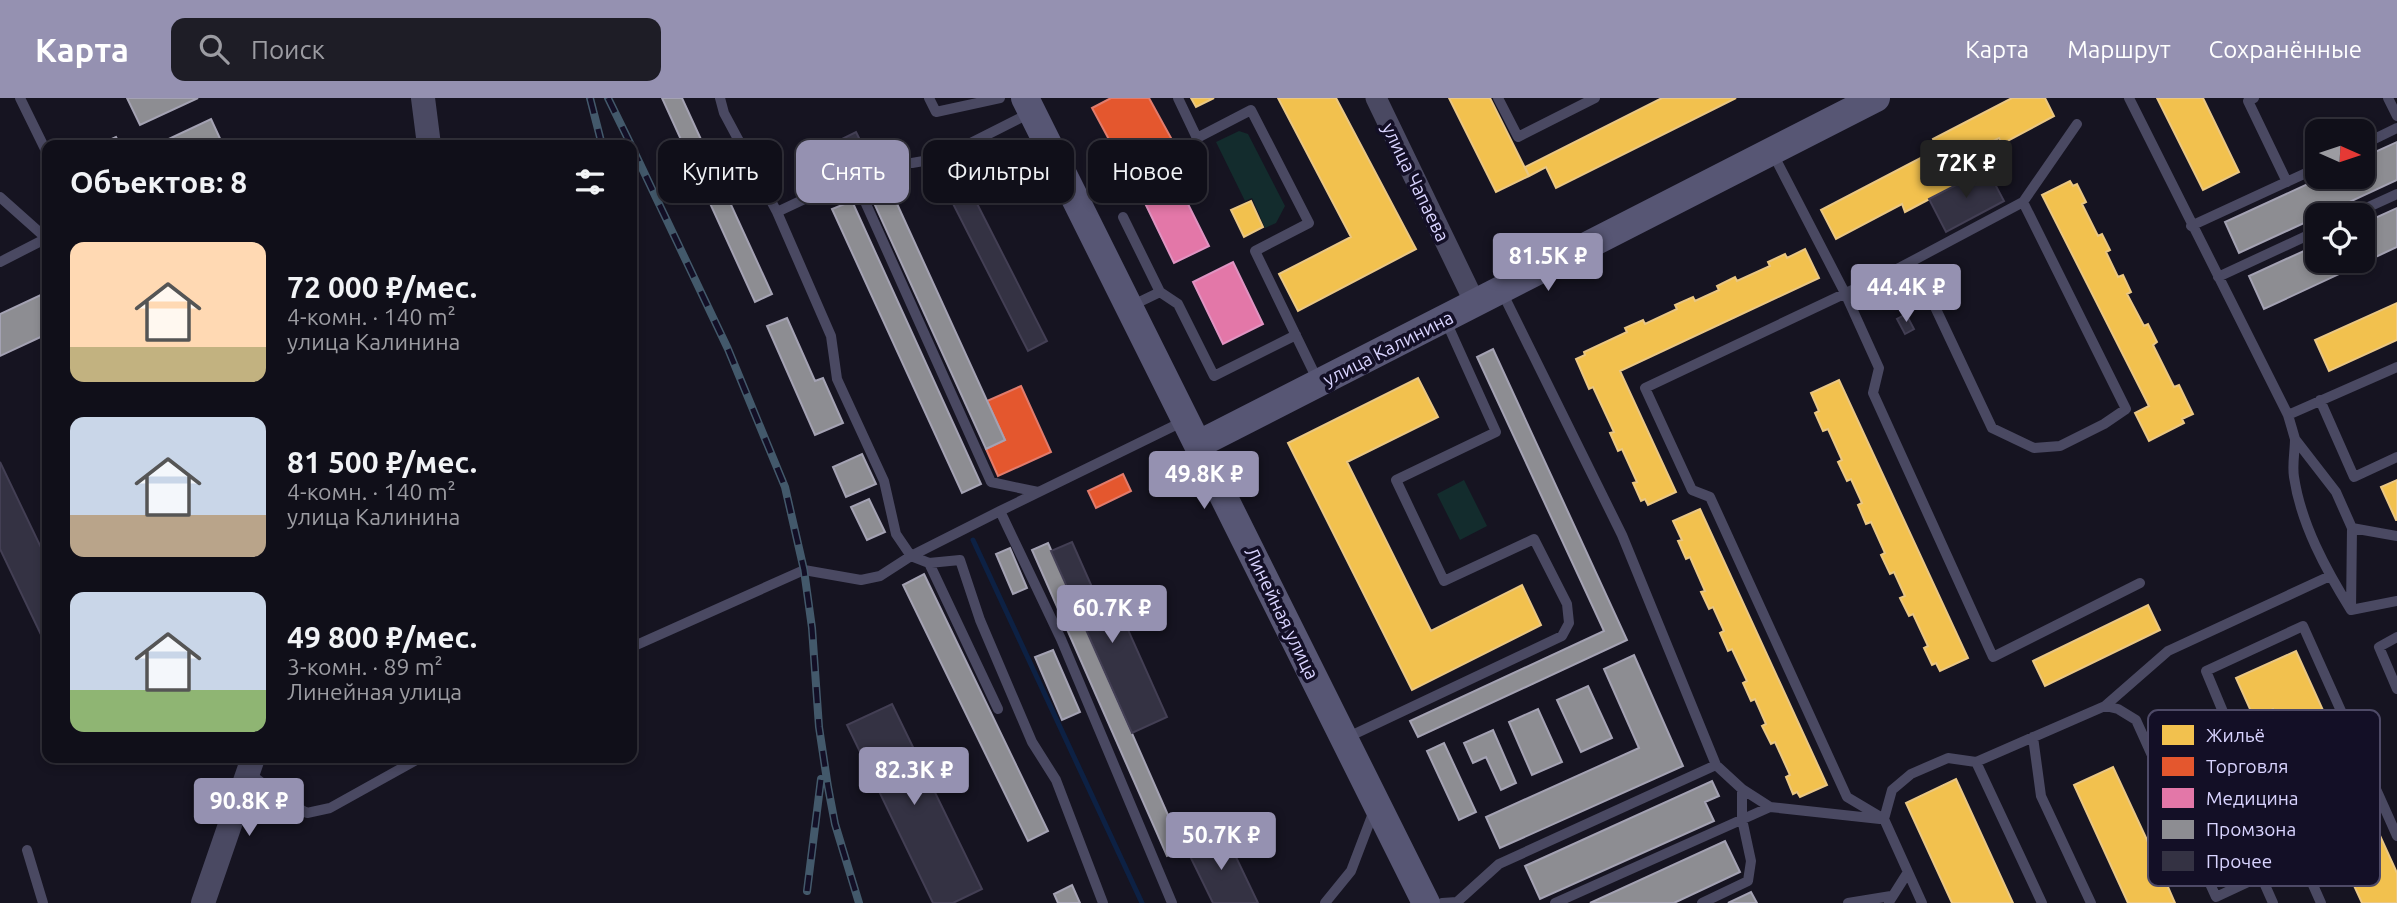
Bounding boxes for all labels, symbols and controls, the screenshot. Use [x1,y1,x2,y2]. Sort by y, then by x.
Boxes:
search box [171,18,661,81]
icon: search [195,30,233,68]
text: Карта [35,31,129,68]
text: Поиск [251,35,325,64]
text: Карта [1965,36,2029,63]
text: Маршрут [2067,36,2171,63]
text: Сохранённые [2209,36,2362,63]
street label: улица Чапаева [1378,119,1454,245]
north arrow [2305,119,2375,189]
map controls [2305,119,2375,273]
chip: Купить [658,140,782,203]
chip: Снять [796,140,909,203]
chip: Фильтры [923,140,1074,203]
chip: Новое [1088,140,1207,203]
pin: 72K ₽ [1917,140,2015,200]
text: 72K ₽ [1936,150,1996,175]
icon: filters [571,163,609,201]
text: Объектов: 8 [70,165,247,199]
button: locate [2305,203,2375,273]
pin: 81.5K ₽ [1483,234,1613,293]
text: 81.5K ₽ [1509,243,1587,268]
pin: 44.4K ₽ [1841,264,1971,324]
icon: home [126,270,210,354]
text: 72 000 ₽/мес. [287,270,477,304]
text: 44.4K ₽ [1867,274,1945,299]
text: 4-комн. · 140 m² [287,304,456,329]
street label: улица Калинина [1319,306,1457,390]
text: улица Калинина [287,329,460,354]
icon: home [126,445,210,529]
text: 81 500 ₽/мес. [287,445,477,479]
pin: 49.8K ₽ [1139,452,1269,511]
text: 49.8K ₽ [1165,461,1243,486]
text: 4-комн. · 140 m² [287,479,456,504]
text: улица Калинина [287,504,460,529]
street label: Линейная улица [1240,543,1324,683]
pin: 60.7K ₽ [1047,586,1177,645]
text: 60.7K ₽ [1073,595,1151,620]
icon: home [126,620,210,704]
text: 49 800 ₽/мес. [287,620,477,654]
text: 3-комн. · 89 m² [287,654,443,679]
text: Линейная улица [287,679,462,704]
legend [2148,710,2380,886]
text: Жильё [2206,724,2265,746]
pin: 82.3K ₽ [849,748,979,807]
text: Торговля [2206,755,2288,777]
text: 82.3K ₽ [875,757,953,782]
pin: 90.8K ₽ [184,778,314,838]
text: Медицина [2206,787,2299,809]
text: 90.8K ₽ [210,788,288,813]
pin: 50.7K ₽ [1156,812,1286,872]
text: Промзона [2206,818,2296,840]
text: 50.7K ₽ [1182,822,1260,847]
text: Прочее [2206,850,2272,872]

